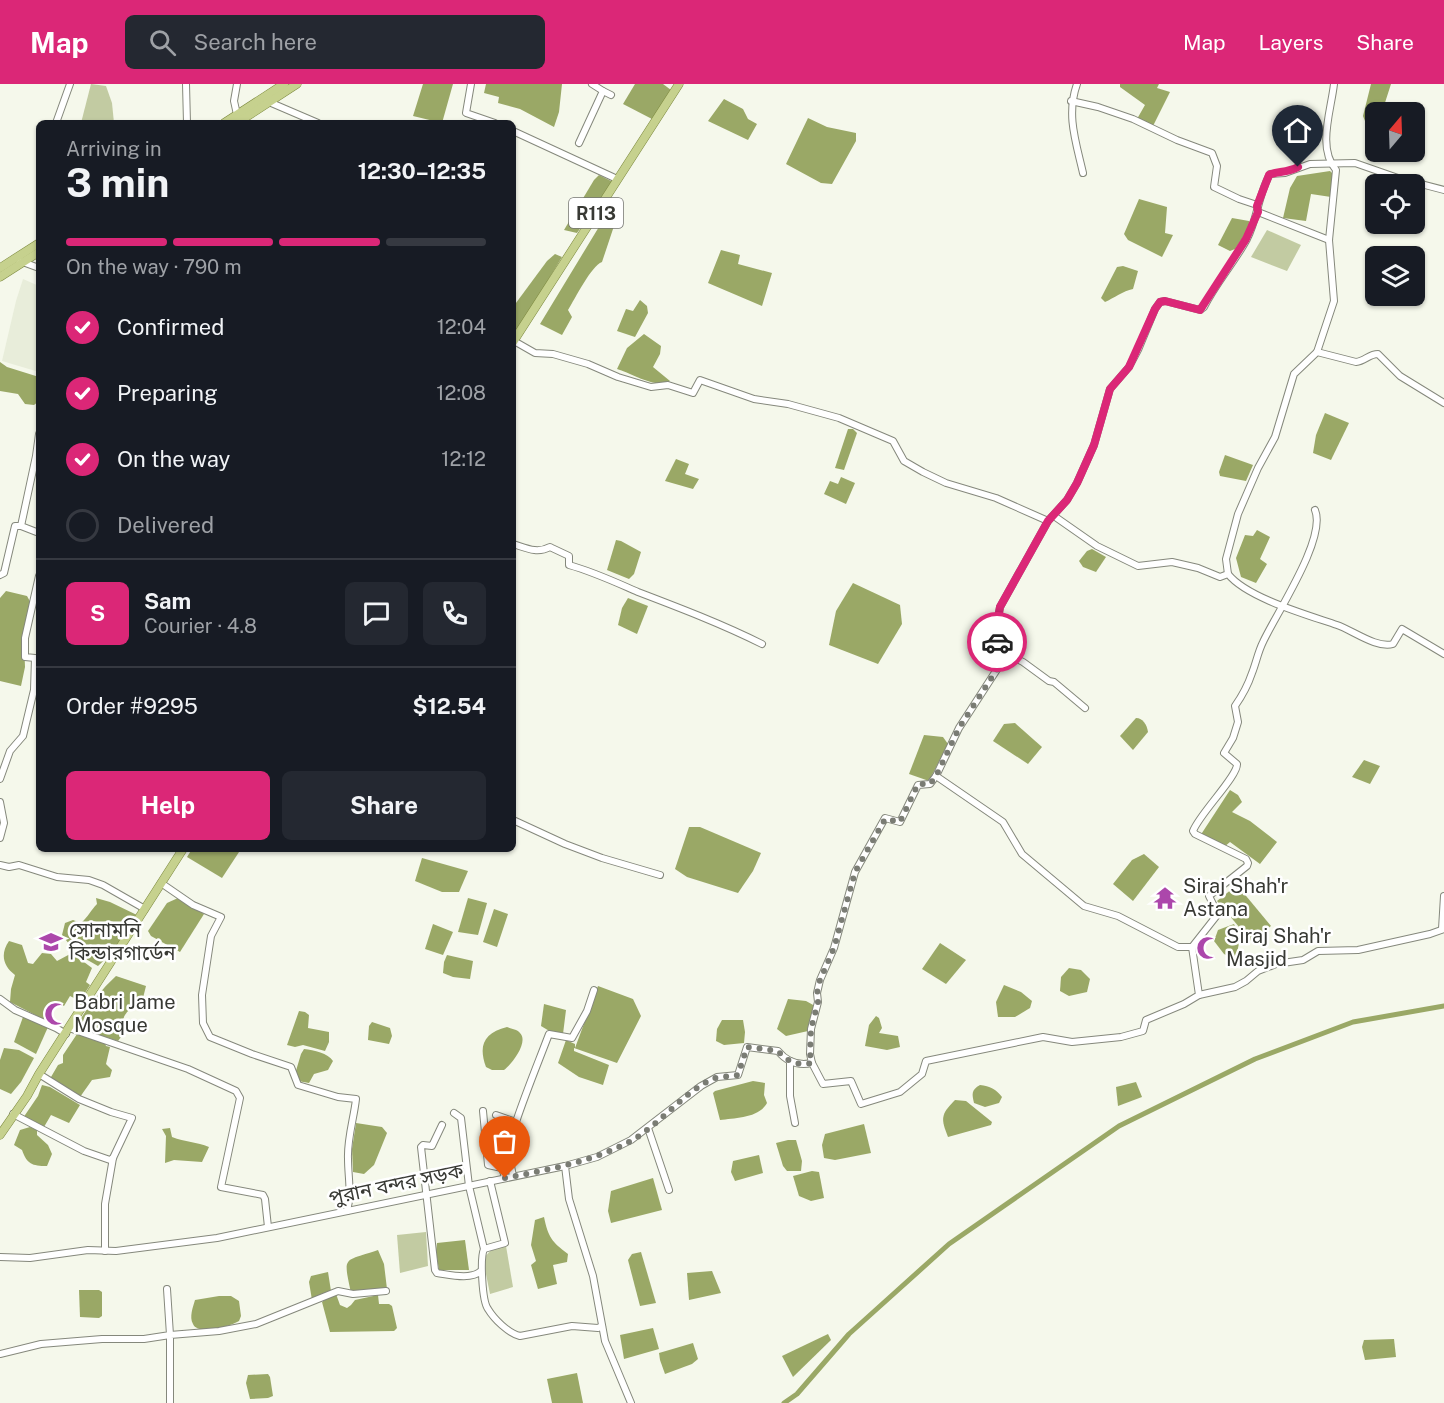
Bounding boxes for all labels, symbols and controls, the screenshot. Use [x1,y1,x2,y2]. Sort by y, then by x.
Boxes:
search box [125,15,545,69]
text: Map [30,26,89,59]
icon: search [146,26,179,59]
text: Search here [194,29,317,55]
text: Map [1183,30,1226,55]
text: Layers [1259,30,1323,55]
text: Share [1356,30,1414,55]
north arrow [1365,102,1425,162]
map controls [1365,102,1425,306]
pin [1272,105,1323,167]
icon: home [1281,114,1314,147]
text: Arriving in [66,137,161,161]
text: 12:30–12:35 [358,158,486,184]
text: 3 min [66,160,169,206]
button: locate [1365,174,1425,234]
road number: R113 [569,198,623,228]
button: layers [1365,246,1425,306]
text: On the way · 790 m [66,255,241,279]
icon: check [66,311,99,344]
text: Confirmed [117,314,224,340]
text: 12:04 [437,315,486,339]
icon: check [66,377,99,410]
text: Preparing [117,380,218,406]
text: 12:08 [436,381,486,405]
icon: check [66,443,99,476]
text: On the way [117,446,230,472]
text: 12:12 [441,447,486,471]
text: Delivered [117,512,214,538]
button: chat [345,582,408,645]
button: phone [423,582,486,645]
text: Sam [144,588,191,614]
text: S [90,600,105,626]
courier [967,612,1027,672]
text: Courier · 4.8 [144,614,257,638]
icon: car [981,626,1014,659]
text: Order #9295 [66,693,198,719]
text: $12.54 [412,693,486,719]
button: Help [66,771,270,840]
button: Share [282,771,486,840]
place label: Siraj Shah'r Astana [1183,874,1289,921]
temple icon: Siraj Shah'r Astana [1152,885,1178,911]
place label: সোনামনি কিন্ডারগার্ডেন [68,918,176,965]
place label: Siraj Shah'r Masjid [1226,924,1332,971]
school or university icon: সোনামনি কিন্ডারগার্ডেন [38,929,64,955]
mosque icon: Siraj Shah'r Masjid [1195,935,1221,961]
place label: Babri Jame Mosque [74,990,176,1037]
mosque icon: Babri Jame Mosque [43,1001,69,1027]
pin [479,1116,530,1178]
icon: bag [488,1125,521,1158]
street label: পুরান বন্দর সড়ক [326,1158,466,1210]

